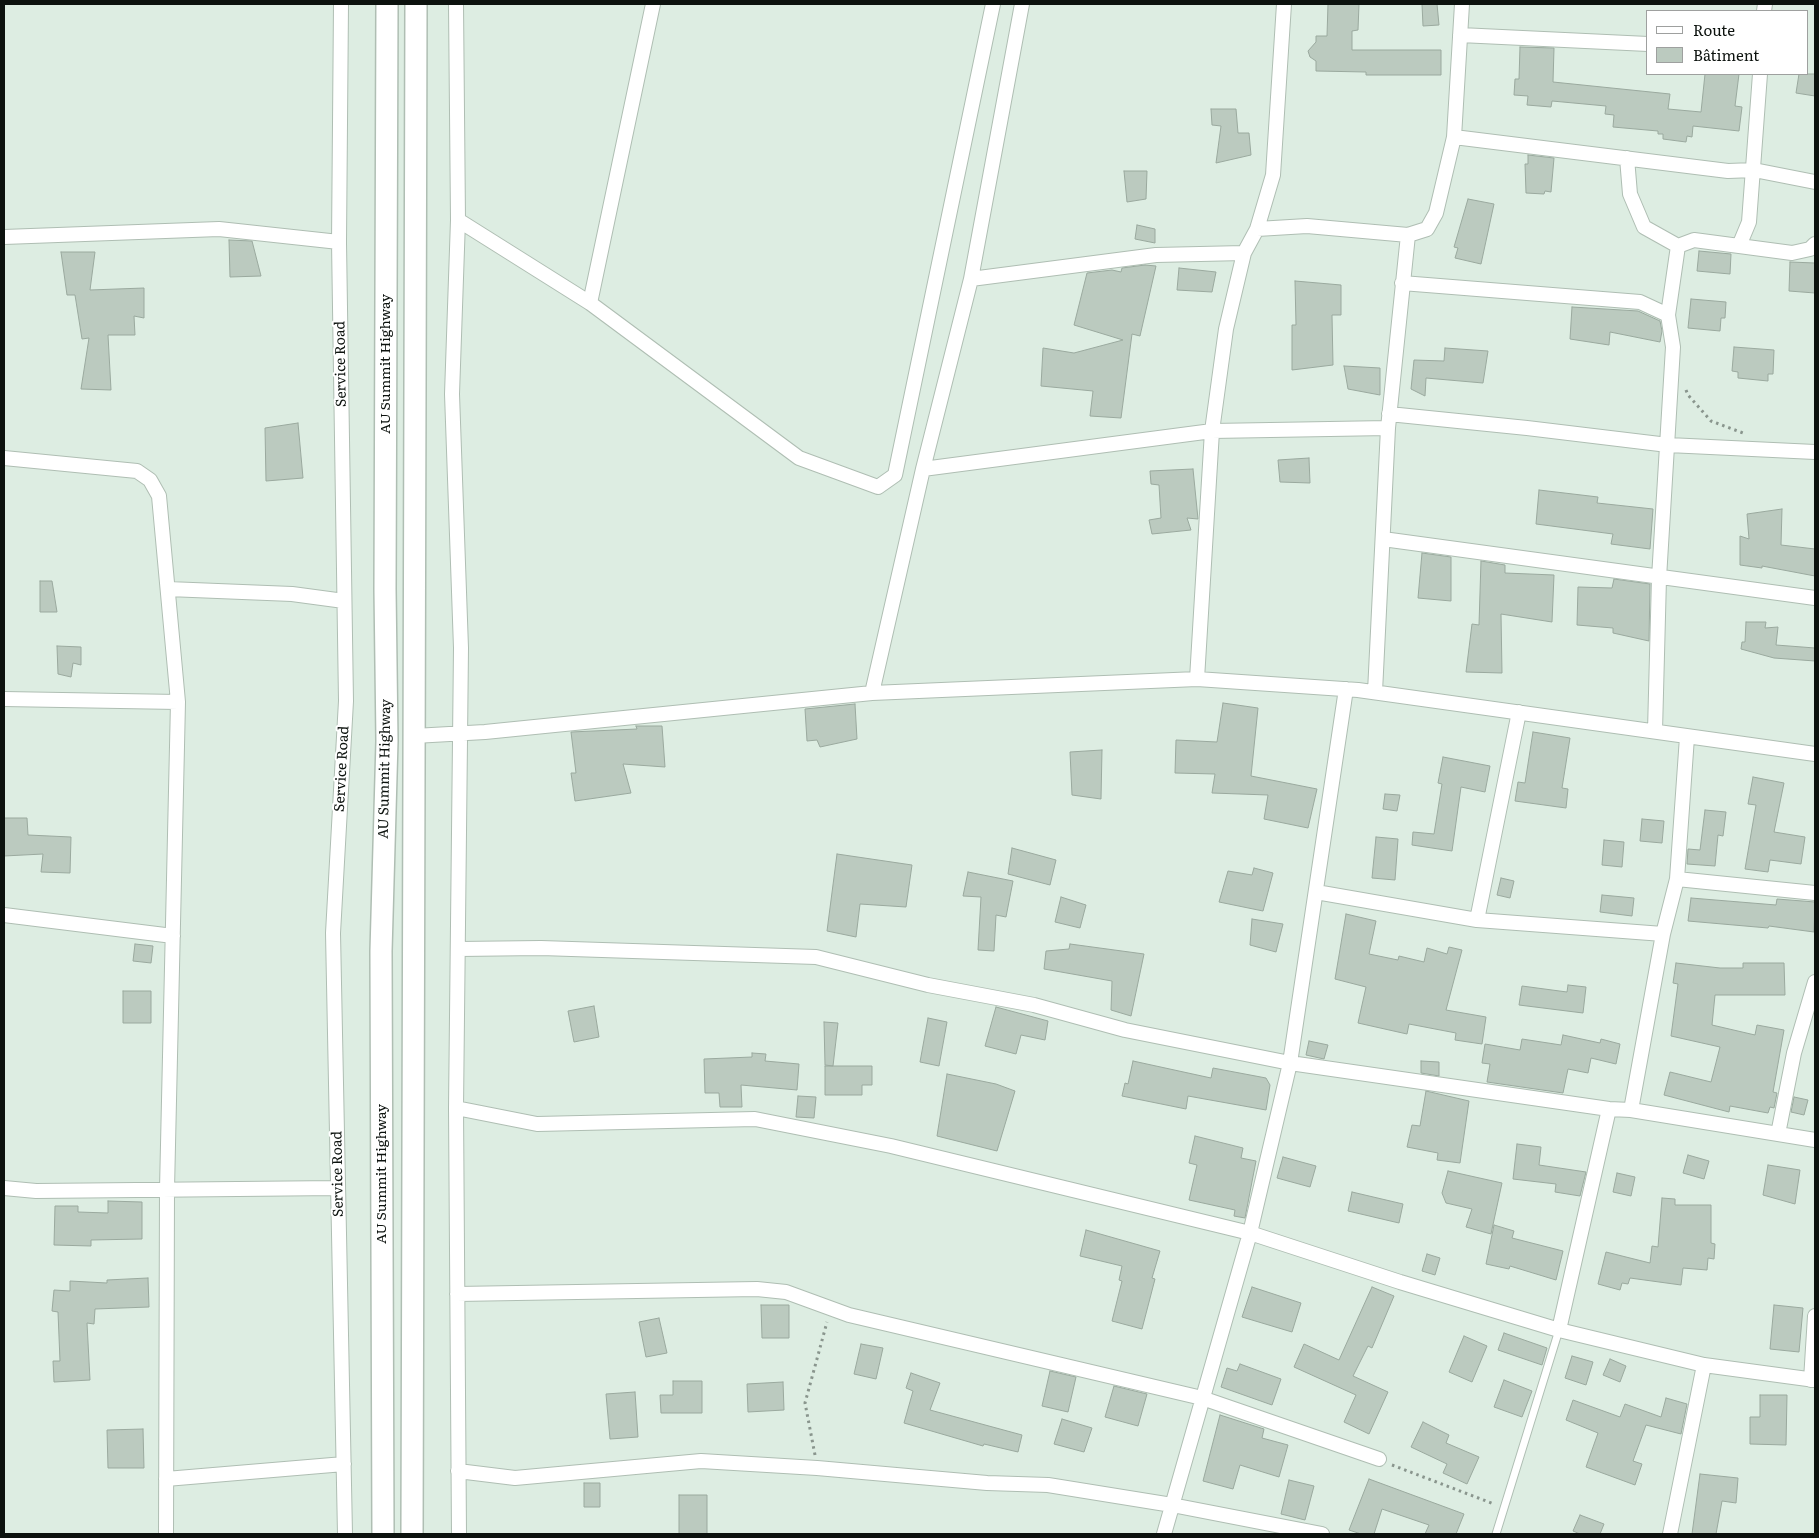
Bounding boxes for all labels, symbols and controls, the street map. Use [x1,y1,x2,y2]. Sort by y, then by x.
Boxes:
legend [1646,10,1809,75]
text: Route [1693,18,1735,41]
text: Bâtiment [1693,43,1759,66]
street label: AU Summit Highway [378,294,394,434]
street label: Service Road [332,321,350,407]
street label: AU Summit Highway [375,699,395,839]
street label: Service Road [331,726,353,812]
street label: AU Summit Highway [374,1104,390,1244]
street label: Service Road [329,1131,347,1217]

